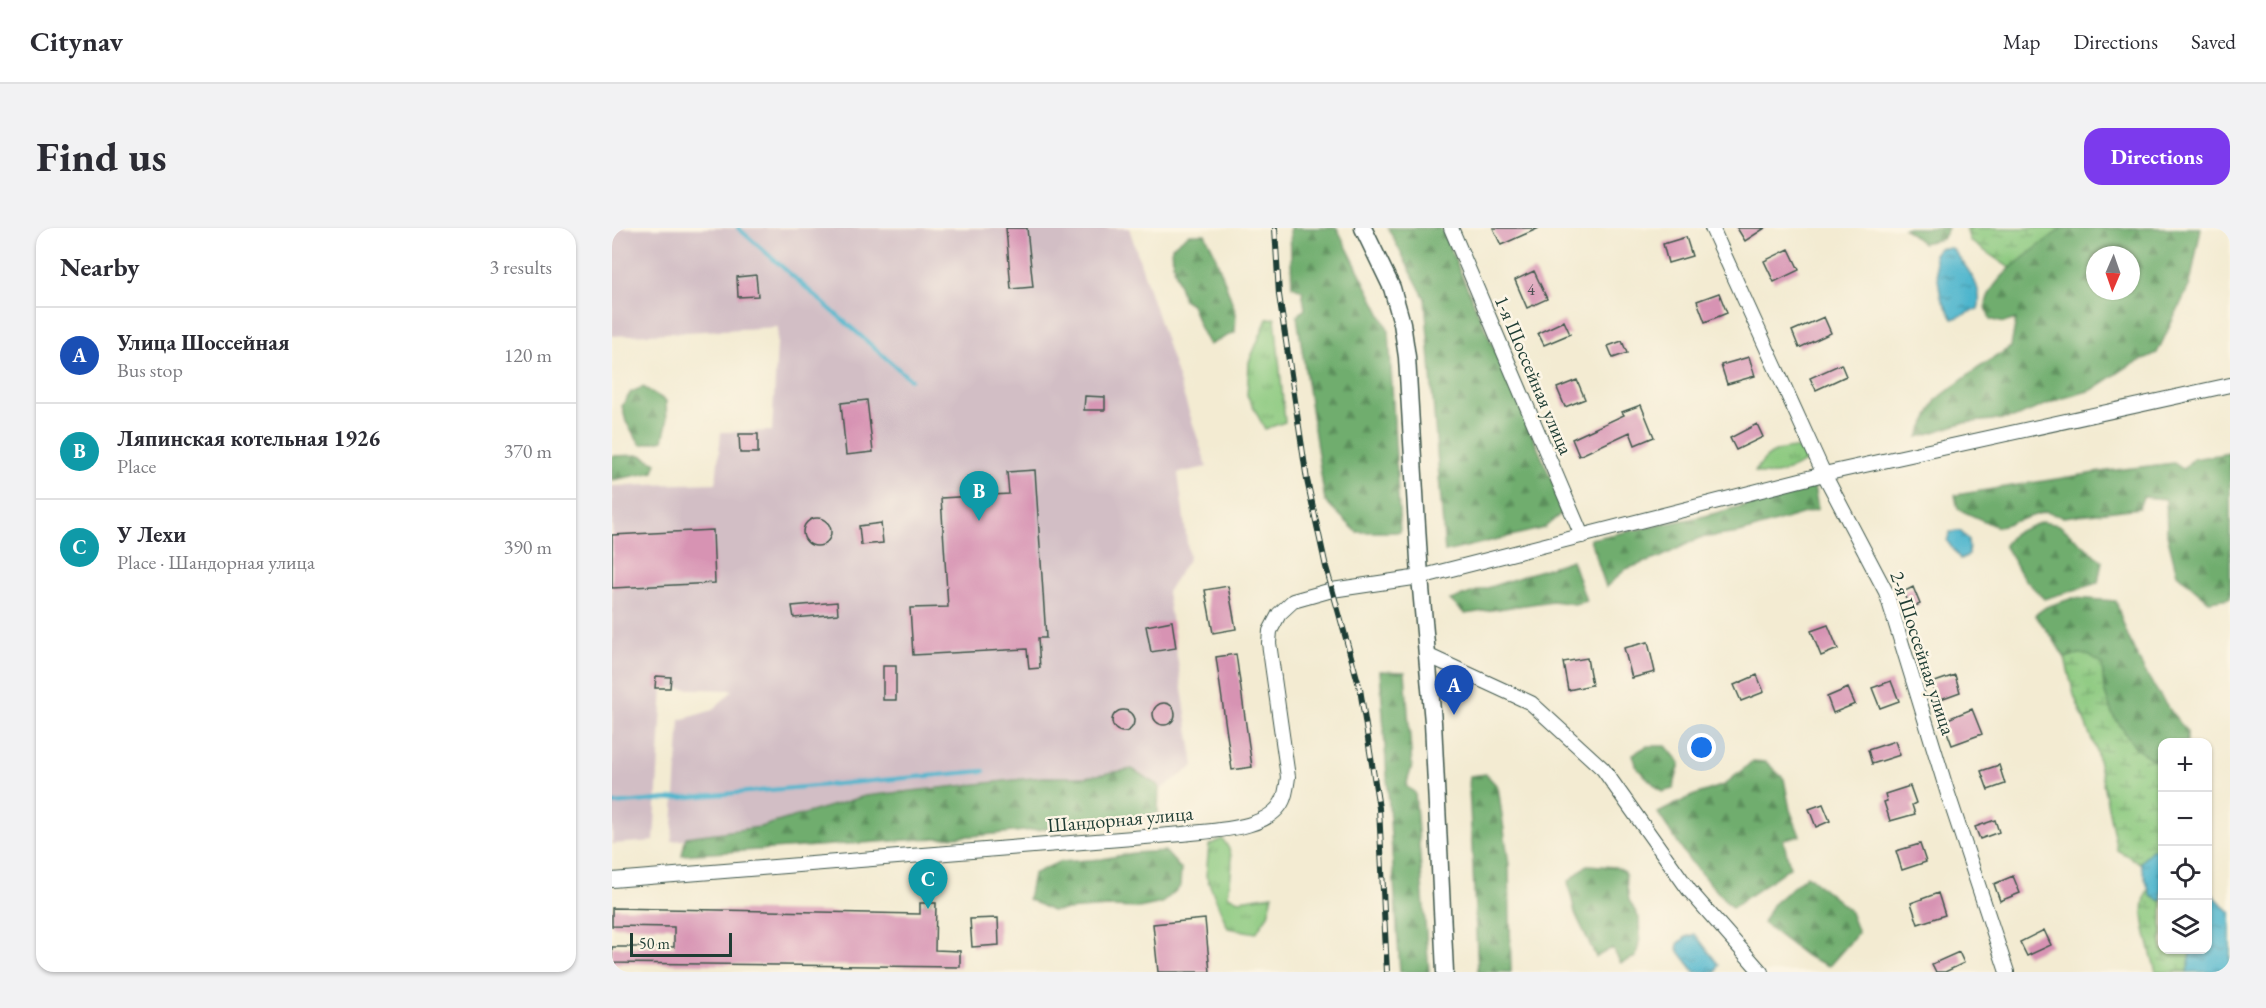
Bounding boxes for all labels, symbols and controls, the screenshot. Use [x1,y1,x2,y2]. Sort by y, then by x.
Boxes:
text: Citynav [30,23,123,59]
text: Map [2003,28,2040,55]
text: Directions [2073,28,2158,55]
text: Saved [2191,28,2236,55]
button: Directions [2084,128,2230,185]
text: Find us [36,129,167,184]
north arrow [2086,246,2140,300]
text: Nearby [60,250,140,284]
text: 3 results [489,254,552,280]
house number: 4 [1527,279,1535,300]
street label: 1-я Шоссейная улица [1489,291,1579,459]
text: Улица Шоссейная [117,328,290,357]
text: A [72,342,87,368]
text: 120 m [504,342,552,368]
text: Bus stop [117,357,183,383]
text: Ляпинская котельная 1926 [117,424,380,453]
text: B [73,438,86,464]
text: 370 m [504,438,552,464]
text: Place [117,453,156,479]
pin: B [960,472,998,521]
text: У Лехи [117,520,186,549]
text: C [72,534,87,560]
text: 390 m [504,534,552,560]
text: Place · Шандорная улица [117,549,315,575]
street label: 2-я Шоссейная улица [1884,568,1962,738]
pin: A [1434,666,1474,715]
your location [1687,733,1716,762]
map controls [2158,738,2212,954]
button: + [2158,738,2212,792]
button: − [2158,792,2212,846]
street label: Шандорная улица [1046,800,1194,838]
button: locate [2158,846,2212,900]
pin: C [908,860,948,909]
button: layers [2158,900,2212,954]
scale bar [630,930,732,958]
text: 50 m [639,933,670,954]

